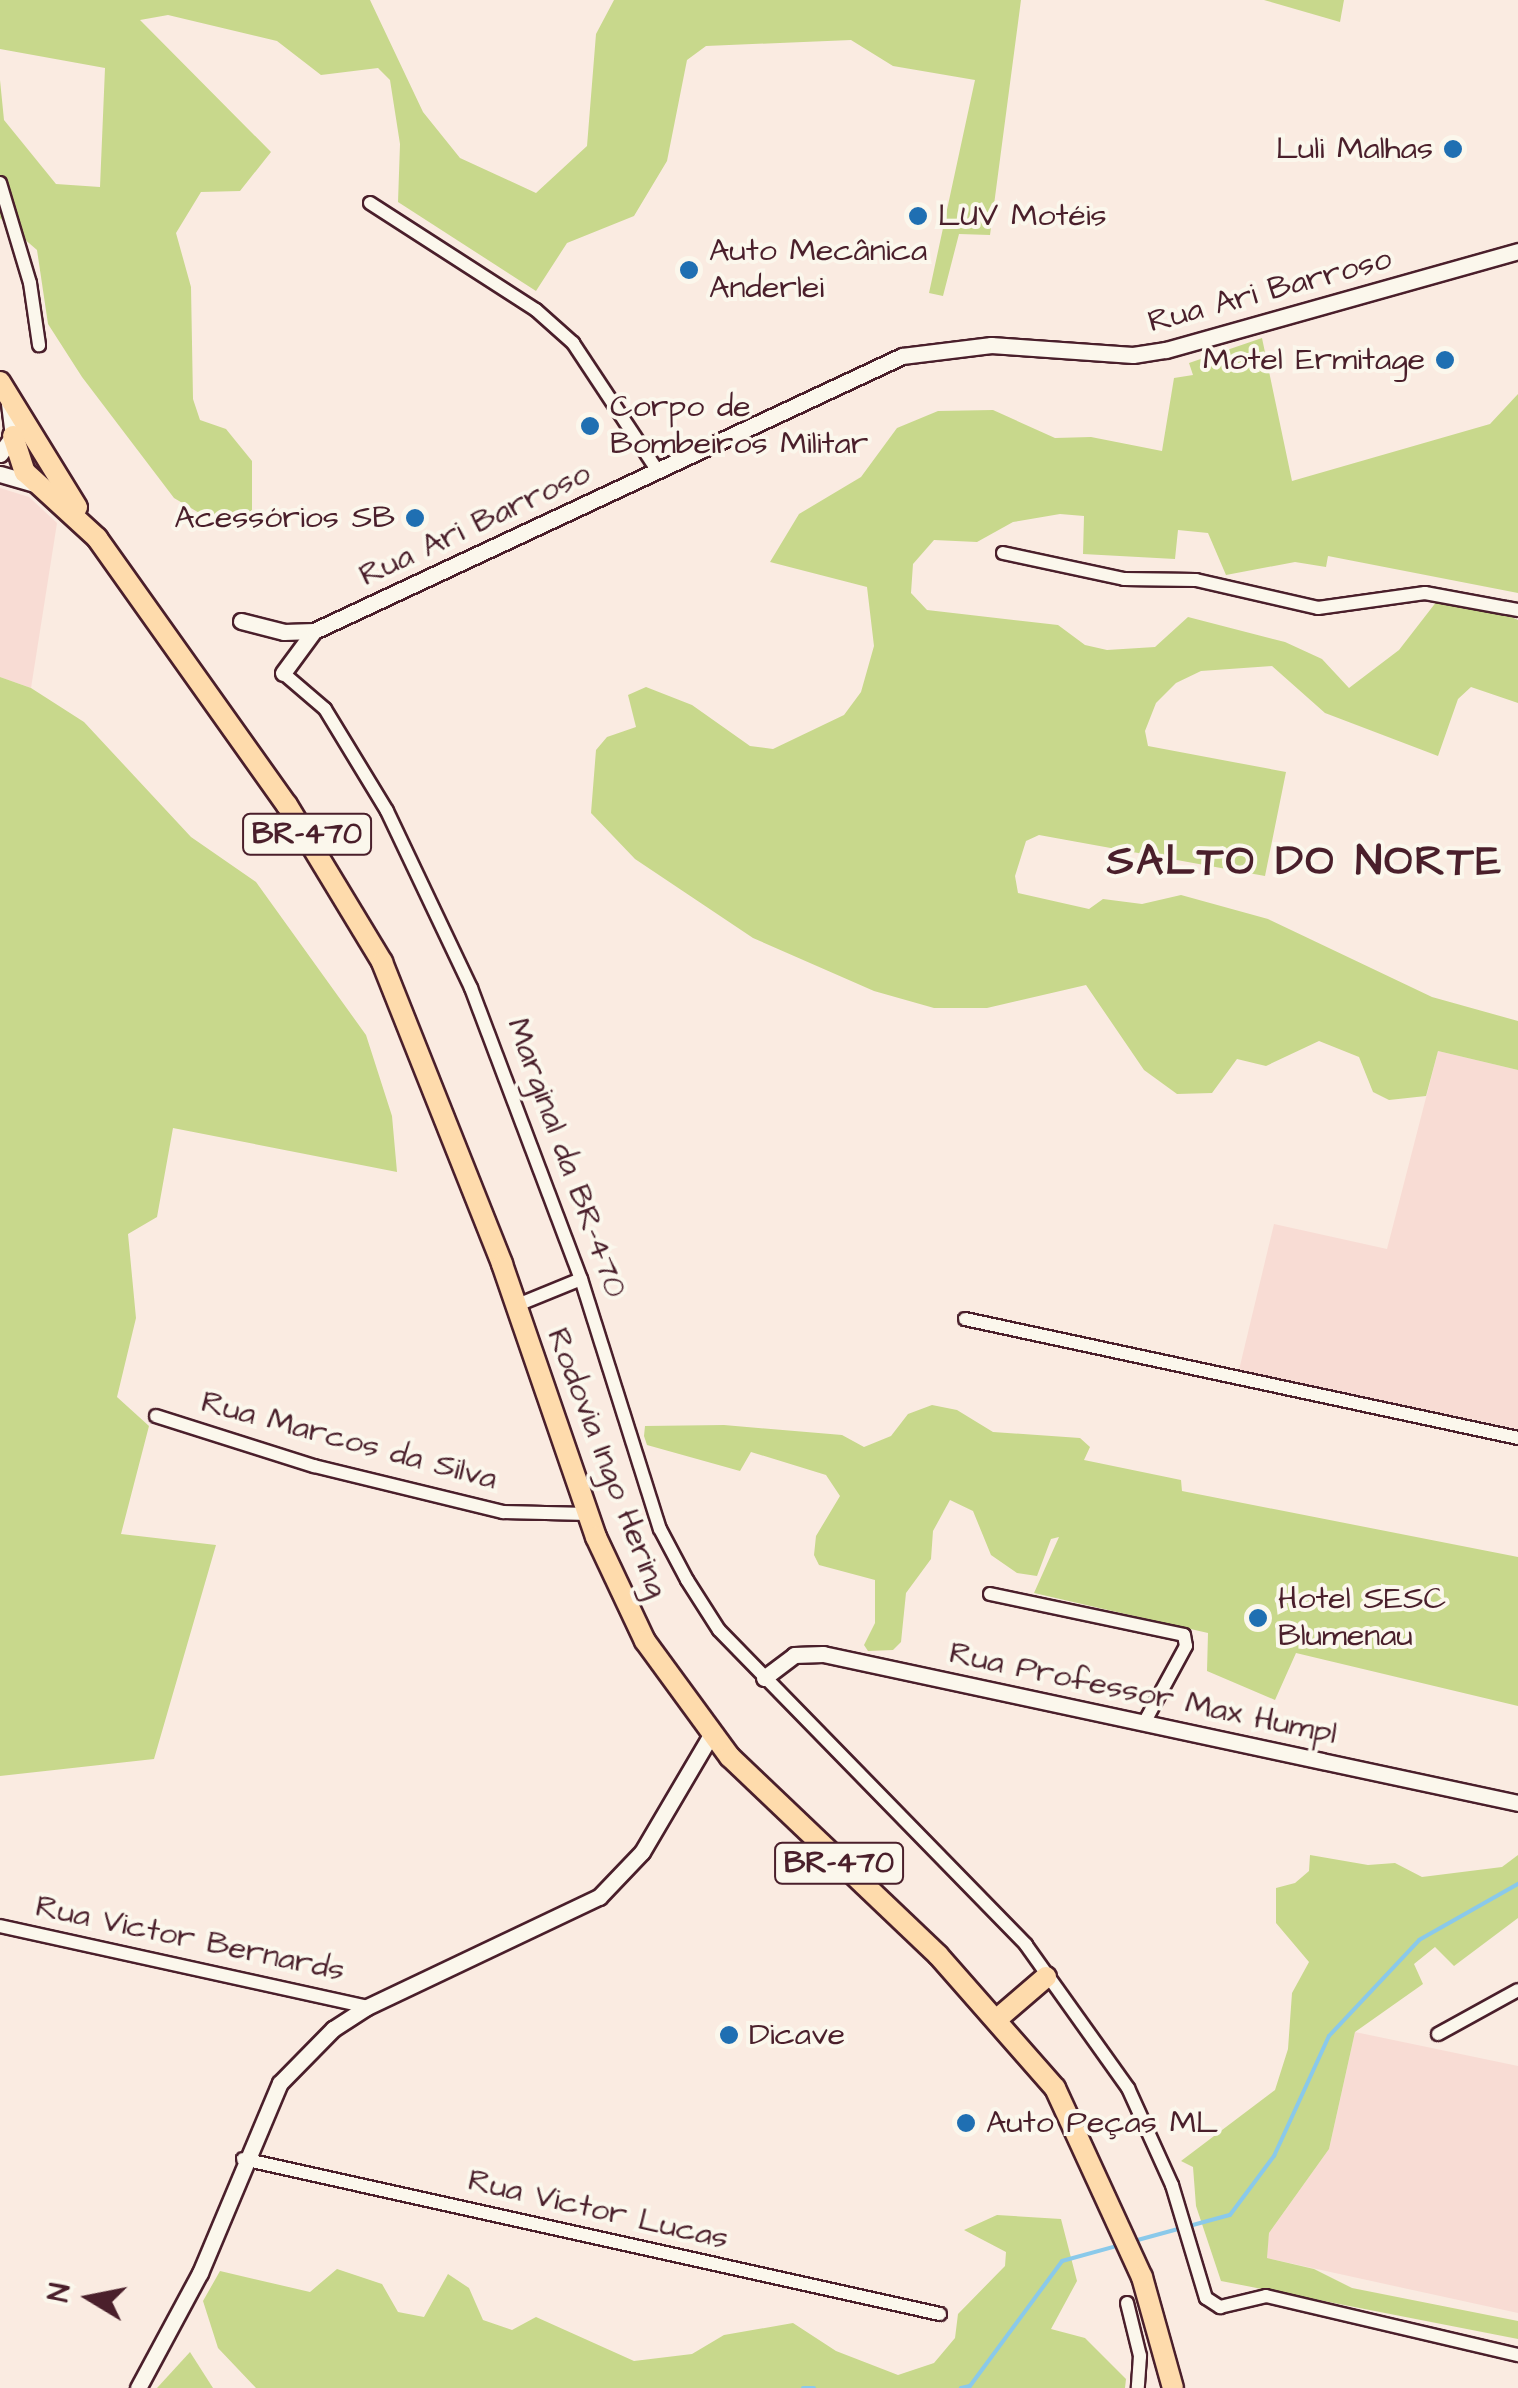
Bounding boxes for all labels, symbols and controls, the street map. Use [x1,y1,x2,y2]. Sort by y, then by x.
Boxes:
place label: Luli Malhas [1276,130,1433,168]
marker: Luli Malhas [1442,138,1464,160]
place label: LUV Motéis [938,197,1107,235]
marker: LUV Motéis [907,205,929,227]
place label: Auto Mecânica Anderlei [709,233,927,308]
street label: Rua Ari Barroso [1144,240,1396,342]
marker: Auto Mecânica Anderlei [678,259,700,281]
place label: Motel Ermitage [1203,341,1425,379]
marker: Motel Ermitage [1434,349,1456,371]
place label: Corpo de Bombeiros Militar [610,389,868,464]
marker: Corpo de Bombeiros Militar [579,415,601,437]
street label: Rua Ari Barroso [353,455,597,595]
place label: Acessórios SB [174,499,395,537]
marker: Acessórios SB [404,507,426,529]
road number: BR-470 [242,809,372,859]
district label: SALTO DO NORTE [1107,837,1503,887]
street label: Marginal da BR-470 [498,1013,634,1303]
street label: Rodovia Ingo Hering [538,1323,676,1603]
street label: Rua Marcos da Silva [197,1383,501,1499]
place label: Hotel SESC Blumenau [1278,1581,1446,1656]
marker: Hotel SESC Blumenau [1247,1607,1269,1629]
street label: Rua Professor Max Humpl [946,1634,1340,1754]
road number: BR-470 [774,1838,904,1888]
street label: Rua Victor Bernards [32,1887,348,1991]
place label: Dicave [749,2016,845,2054]
marker: Dicave [718,2024,740,2046]
place label: Auto Peças ML [986,2104,1218,2142]
marker: Auto Peças ML [955,2112,977,2134]
street label: Rua Victor Lucas [464,2161,732,2259]
north arrow [40,2248,140,2348]
text: N [39,2281,81,2305]

